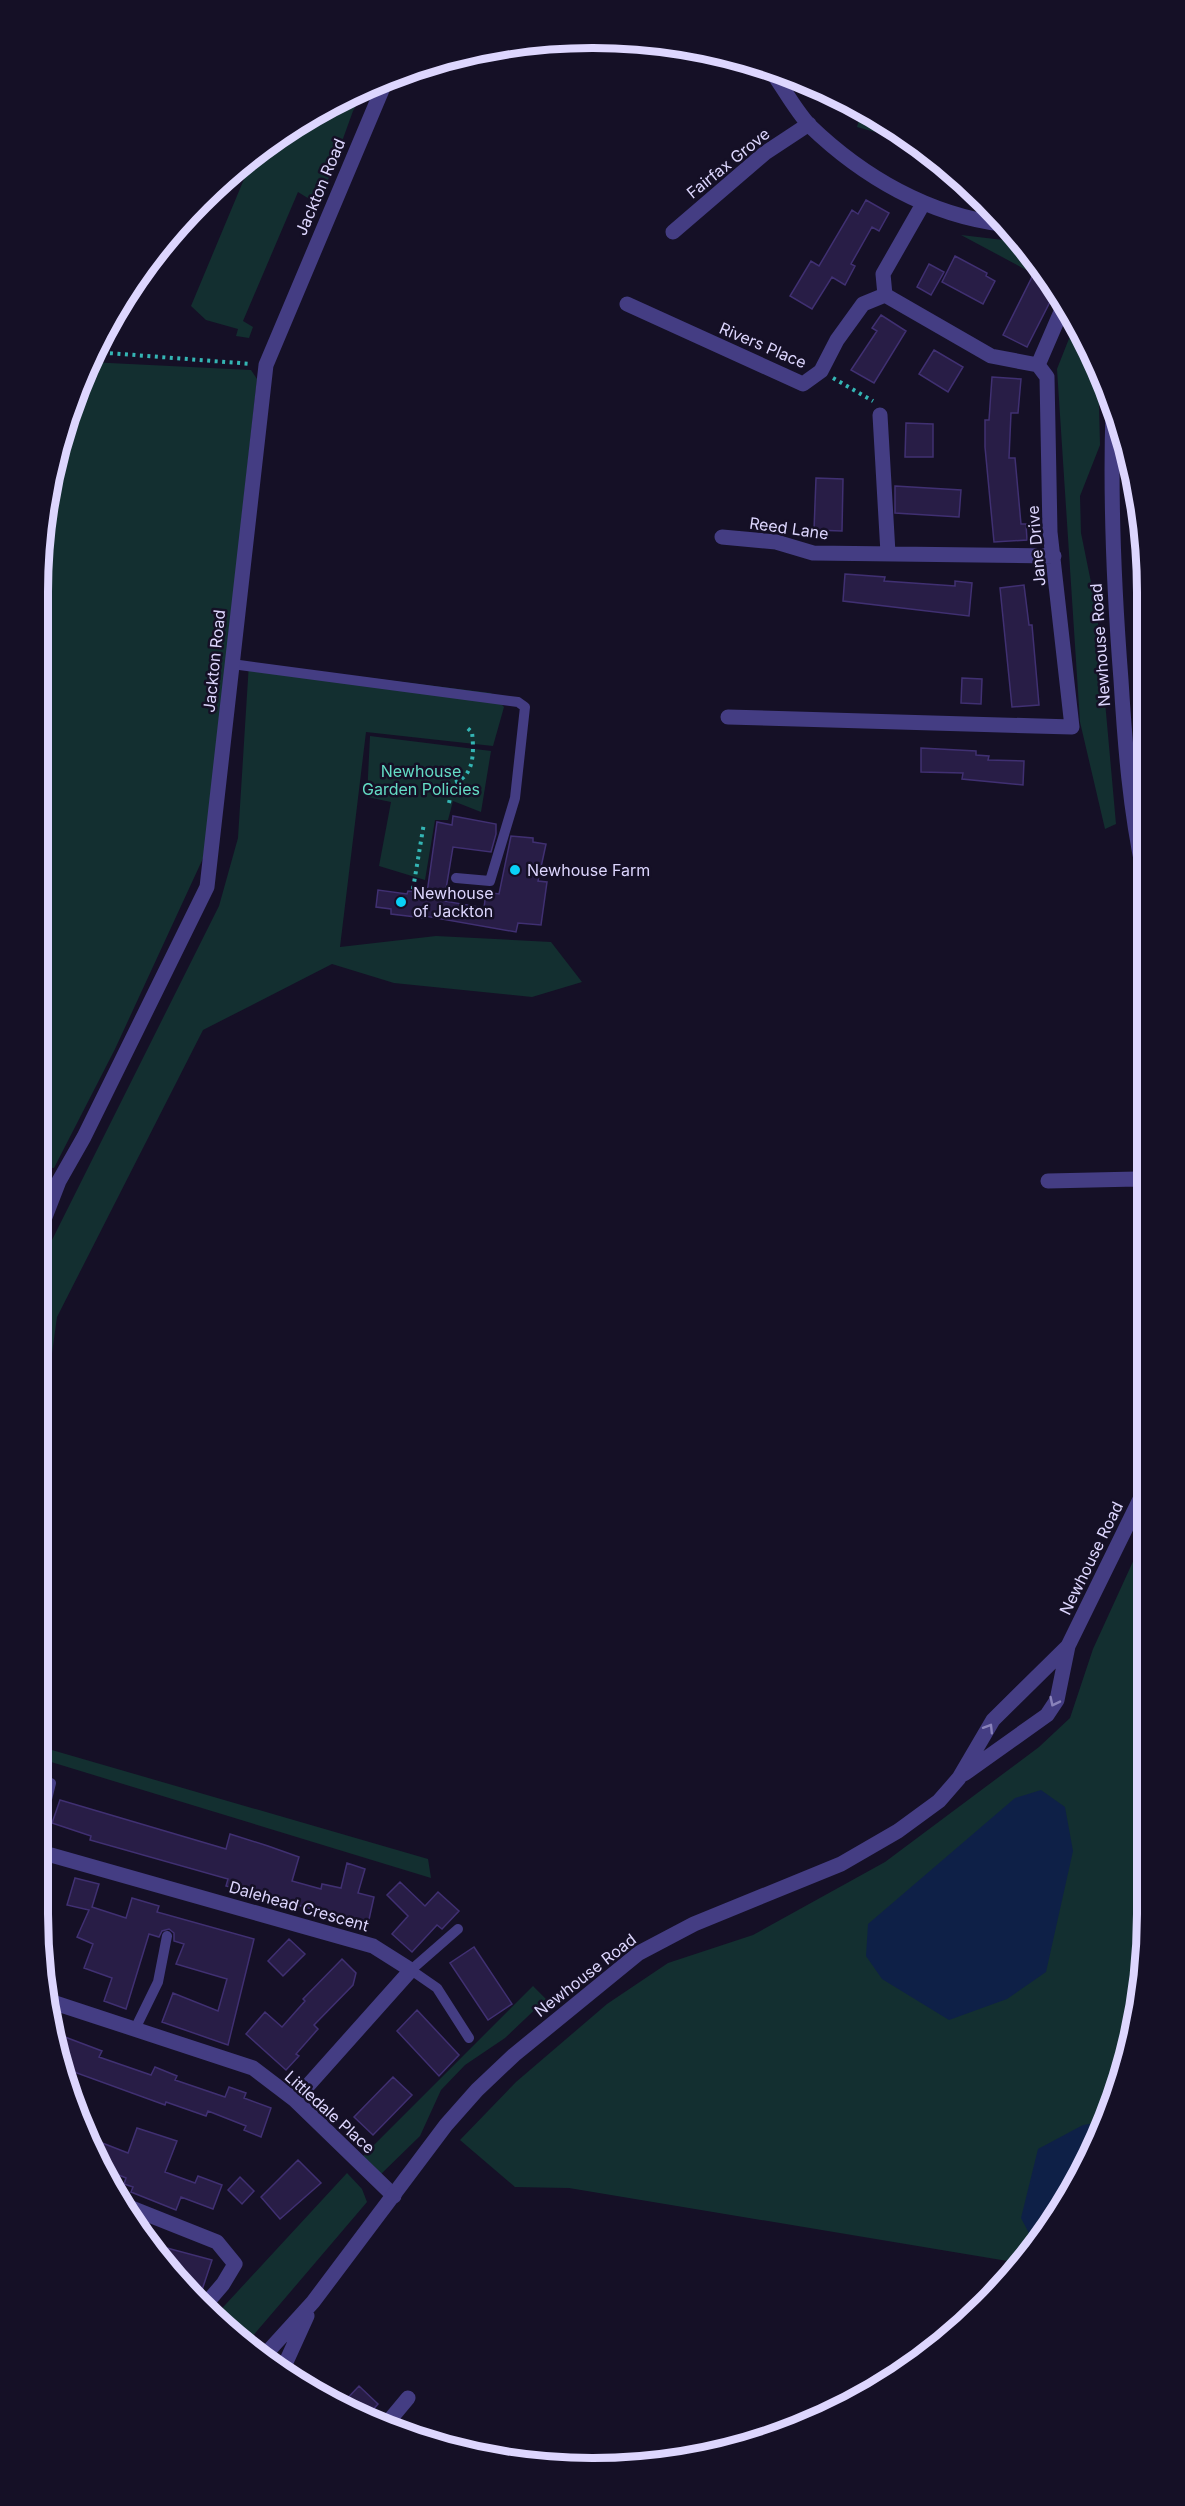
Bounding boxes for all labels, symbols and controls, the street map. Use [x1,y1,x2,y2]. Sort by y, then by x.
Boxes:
street label: Fairfax Grove [682,123,774,203]
street label: Jackton Road [291,136,349,238]
street label: Rivers Place [716,318,810,372]
street label: Jane Drive [1023,505,1049,587]
street label: Reed Lane [748,513,830,543]
street label: Newhouse Road [1086,583,1114,707]
street label: Jackton Road [199,609,229,713]
park label: Newhouse Garden Policies [362,761,480,799]
place label: Newhouse Farm [527,860,650,880]
marker: Newhouse Farm [508,863,522,877]
place label: Newhouse of Jackton [413,883,493,921]
marker: Newhouse of Jackton [394,895,408,909]
street label: Newhouse Road [1055,1498,1127,1618]
one-way arrow [1050,1696,1062,1707]
one-way arrow [981,1723,992,1734]
street label: Dalehead Crescent [227,1876,371,1936]
street label: Newhouse Road [530,1929,640,2021]
street label: Littledale Place [281,2066,379,2158]

